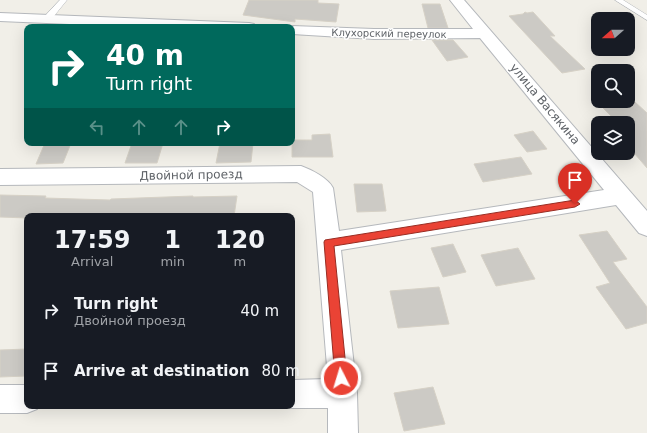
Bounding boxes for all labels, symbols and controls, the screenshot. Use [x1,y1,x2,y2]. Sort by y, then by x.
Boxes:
north arrow [591,12,635,56]
map controls [591,12,635,160]
street label: Клухорский переулок [331,27,447,40]
text: 40 m [106,39,184,72]
icon: right [40,40,92,92]
street label: улица Васякина [507,61,583,147]
button: search [591,64,635,108]
text: Turn right [106,73,192,94]
icon: left [86,116,108,138]
icon: ahead [128,116,150,138]
icon: ahead [170,116,192,138]
icon: right [212,116,234,138]
button: layers [591,116,635,160]
pin [558,163,592,204]
street label: Двойной проезд [139,167,243,183]
icon: arrive [564,169,586,191]
text: 17:59 [54,226,130,254]
text: 1 [164,226,181,254]
text: 120 [215,226,265,254]
text: Arrival [71,254,113,269]
text: min [160,254,185,269]
text: m [234,254,246,269]
text: Turn right [74,295,158,313]
icon: right [40,300,62,322]
text: 40 m [241,302,279,320]
text: Двойной проезд [74,313,186,328]
position arrow [320,357,362,399]
icon: arrive [40,360,62,382]
text: Arrive at destination [74,362,249,380]
text: 80 m [261,362,300,380]

